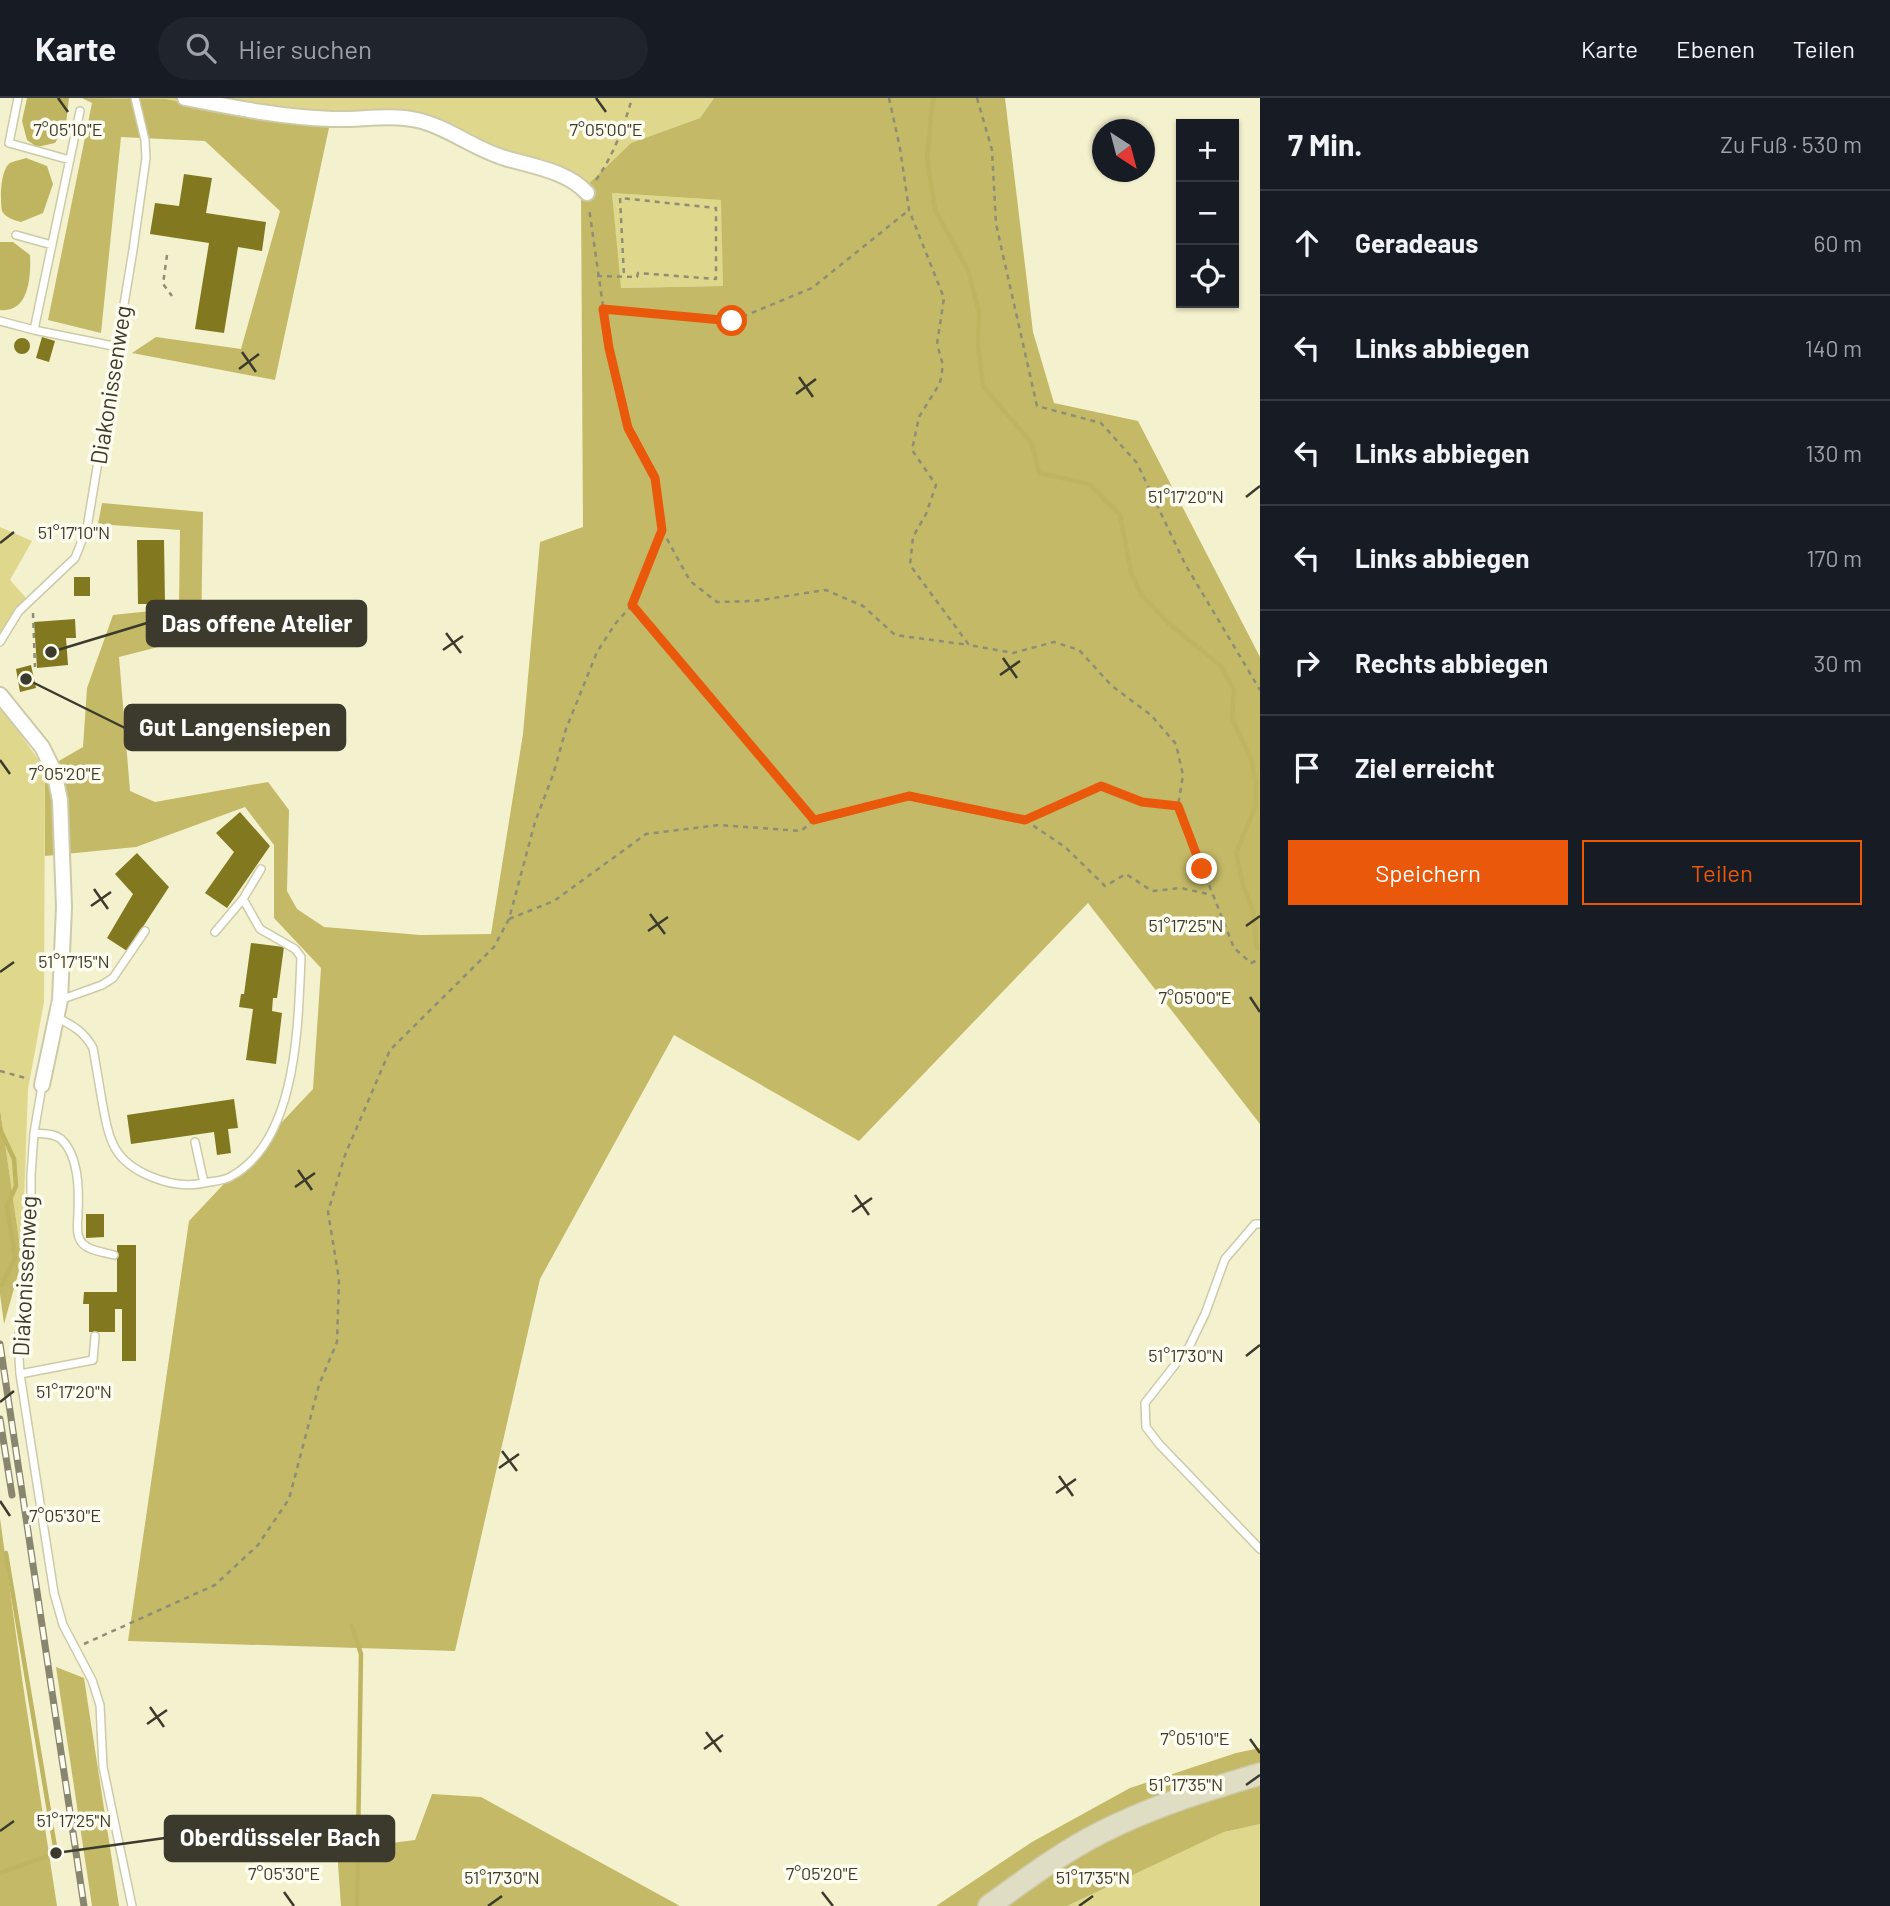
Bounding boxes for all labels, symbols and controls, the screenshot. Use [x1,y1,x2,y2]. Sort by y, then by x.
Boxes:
search box [158,17,648,80]
text: Karte [35,28,116,68]
icon: search [182,29,220,67]
text: Hier suchen [238,33,372,64]
text: Karte [1581,34,1638,63]
text: Ebenen [1676,34,1755,63]
text: Teilen [1793,34,1855,63]
text: 7°05'10"E [33,118,103,140]
text: 7°05'00"E [569,118,643,140]
north arrow [1092,119,1155,182]
map controls [1176,119,1239,308]
button: + [1176,119,1239,182]
text: 7 Min. [1288,126,1362,162]
text: Zu Fuß · 530 m [1720,130,1862,158]
button: − [1176,182,1239,245]
icon: ahead [1288,224,1326,262]
text: Geradeaus [1355,227,1478,258]
text: 60 m [1814,229,1862,257]
button: locate [1176,245,1239,308]
street label: Diakonissenweg [84,303,136,466]
route start [716,305,747,336]
icon: left [1288,329,1326,367]
text: Links abbiegen [1355,332,1529,363]
text: 140 m [1805,334,1862,362]
icon: left [1288,434,1326,472]
text: Links abbiegen [1355,437,1529,468]
text: 130 m [1805,439,1862,467]
text: 51°17'20"N [1148,485,1224,507]
text: 51°17'10"N [38,521,110,543]
icon: left [1288,539,1326,577]
text: Links abbiegen [1355,542,1529,573]
text: 170 m [1806,544,1862,572]
callout: Das offene Atelier [147,601,366,646]
text: Das offene Atelier [162,608,352,637]
icon: right [1288,644,1326,682]
text: Rechts abbiegen [1355,647,1548,678]
text: 30 m [1814,649,1862,677]
callout: Gut Langensiepen [125,705,345,750]
text: Gut Langensiepen [139,712,331,741]
icon: arrive [1288,749,1326,787]
text: Ziel erreicht [1355,752,1495,783]
text: 7°05'20"E [29,762,101,784]
button: Speichern [1288,840,1568,905]
button: Teilen [1582,840,1862,905]
route end [1186,853,1217,884]
text: 51°17'25"N [1149,914,1223,936]
text: 51°17'15"N [38,950,110,972]
text: 7°05'00"E [1158,986,1232,1008]
street label: Diakonissenweg [6,1195,42,1357]
text: 51°17'30"N [1148,1344,1224,1366]
text: 51°17'20"N [36,1380,112,1402]
text: 7°05'30"E [29,1504,101,1526]
text: 7°05'10"E [1160,1727,1230,1749]
text: 51°17'35"N [1149,1773,1223,1795]
text: 51°17'25"N [37,1809,111,1831]
callout: Oberdüsseler Bach [165,1816,394,1861]
text: Oberdüsseler Bach [180,1822,380,1851]
text: 7°05'30"E [248,1862,320,1884]
text: 7°05'20"E [786,1862,858,1884]
text: 51°17'30"N [464,1866,540,1888]
text: 51°17'35"N [1056,1866,1130,1888]

